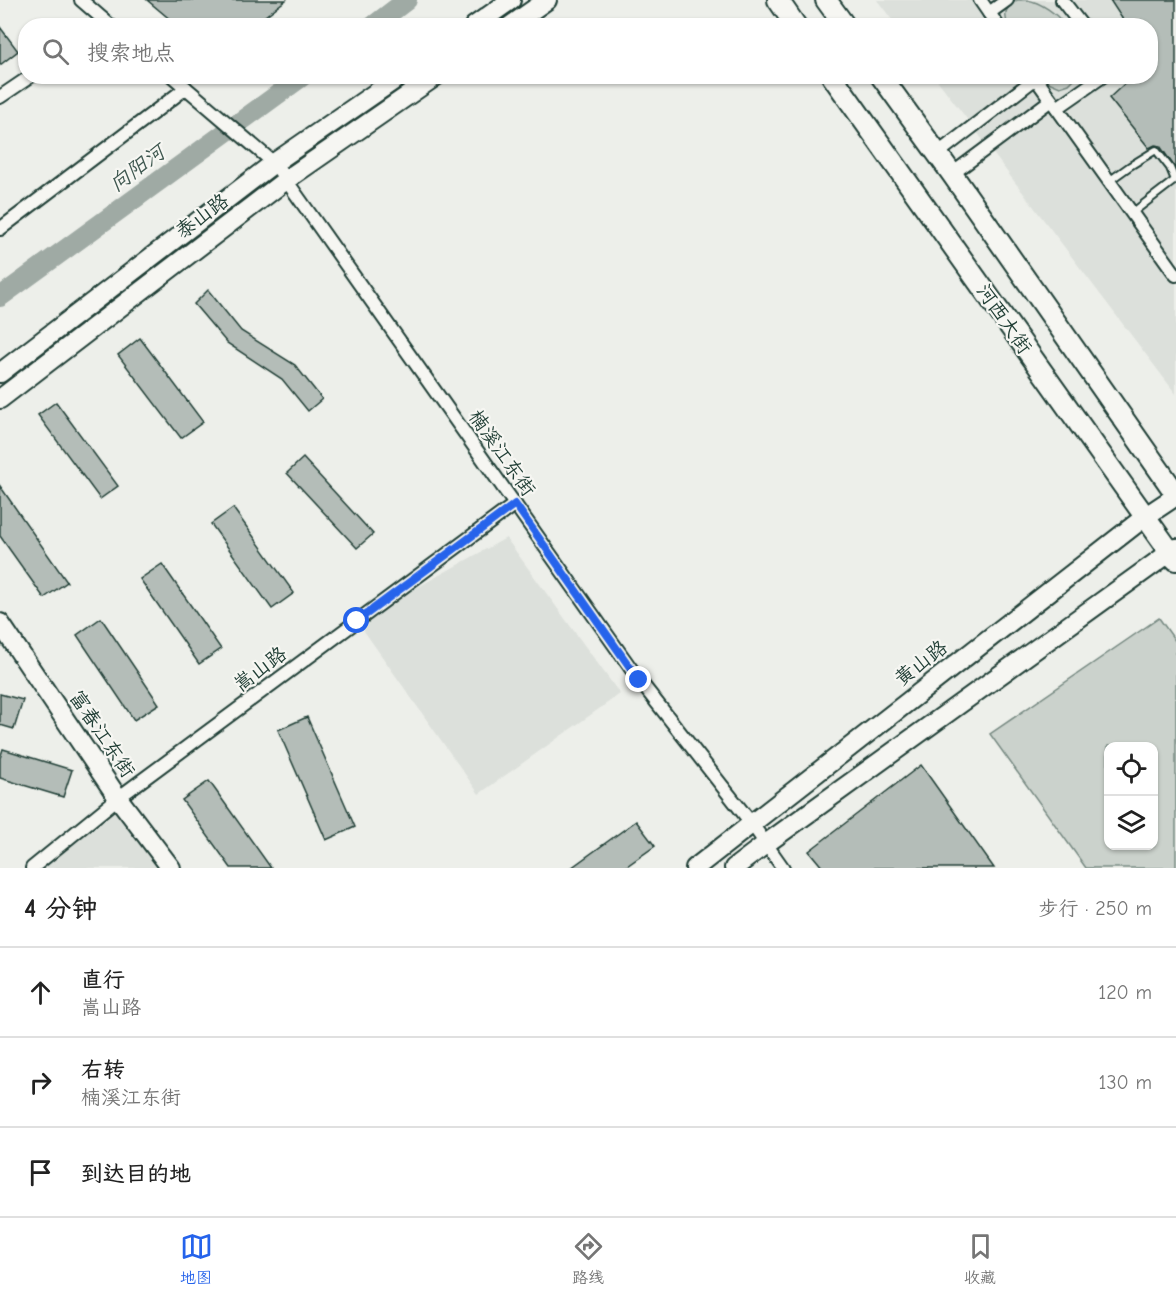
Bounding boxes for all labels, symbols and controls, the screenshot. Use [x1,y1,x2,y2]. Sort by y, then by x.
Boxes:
search box [18,18,1158,84]
icon: search [39,35,72,68]
text: 搜索地点 [87,40,175,66]
water label: 向阳河 [104,138,172,196]
street label: 泰山路 [171,188,234,243]
street label: 河西大街 [972,280,1036,358]
street label: 楠溪江东街 [464,405,540,501]
route start [343,607,369,633]
street label: 黄山路 [890,635,953,691]
street label: 嵩山路 [229,641,292,696]
route end [625,666,651,692]
street label: 富春江东街 [65,686,139,782]
map controls [1104,742,1158,850]
button: locate [1104,742,1158,796]
button: layers [1104,796,1158,850]
text: 4 分钟 [24,894,97,924]
text: 步行 · 250 m [1038,897,1152,920]
text: 直行 [81,967,125,993]
icon: ahead [24,976,57,1009]
text: 120 m [1098,981,1152,1004]
text: 嵩山路 [81,996,141,1019]
text: 右转 [81,1057,125,1083]
icon: right [24,1066,57,1099]
text: 130 m [1099,1071,1152,1094]
text: 楠溪江东街 [81,1086,181,1109]
icon: arrive [24,1156,57,1189]
text: 到达目的地 [81,1161,191,1187]
tab: 地图 [180,1230,213,1288]
tab: 路线 [572,1230,605,1288]
tab: 收藏 [964,1230,997,1288]

